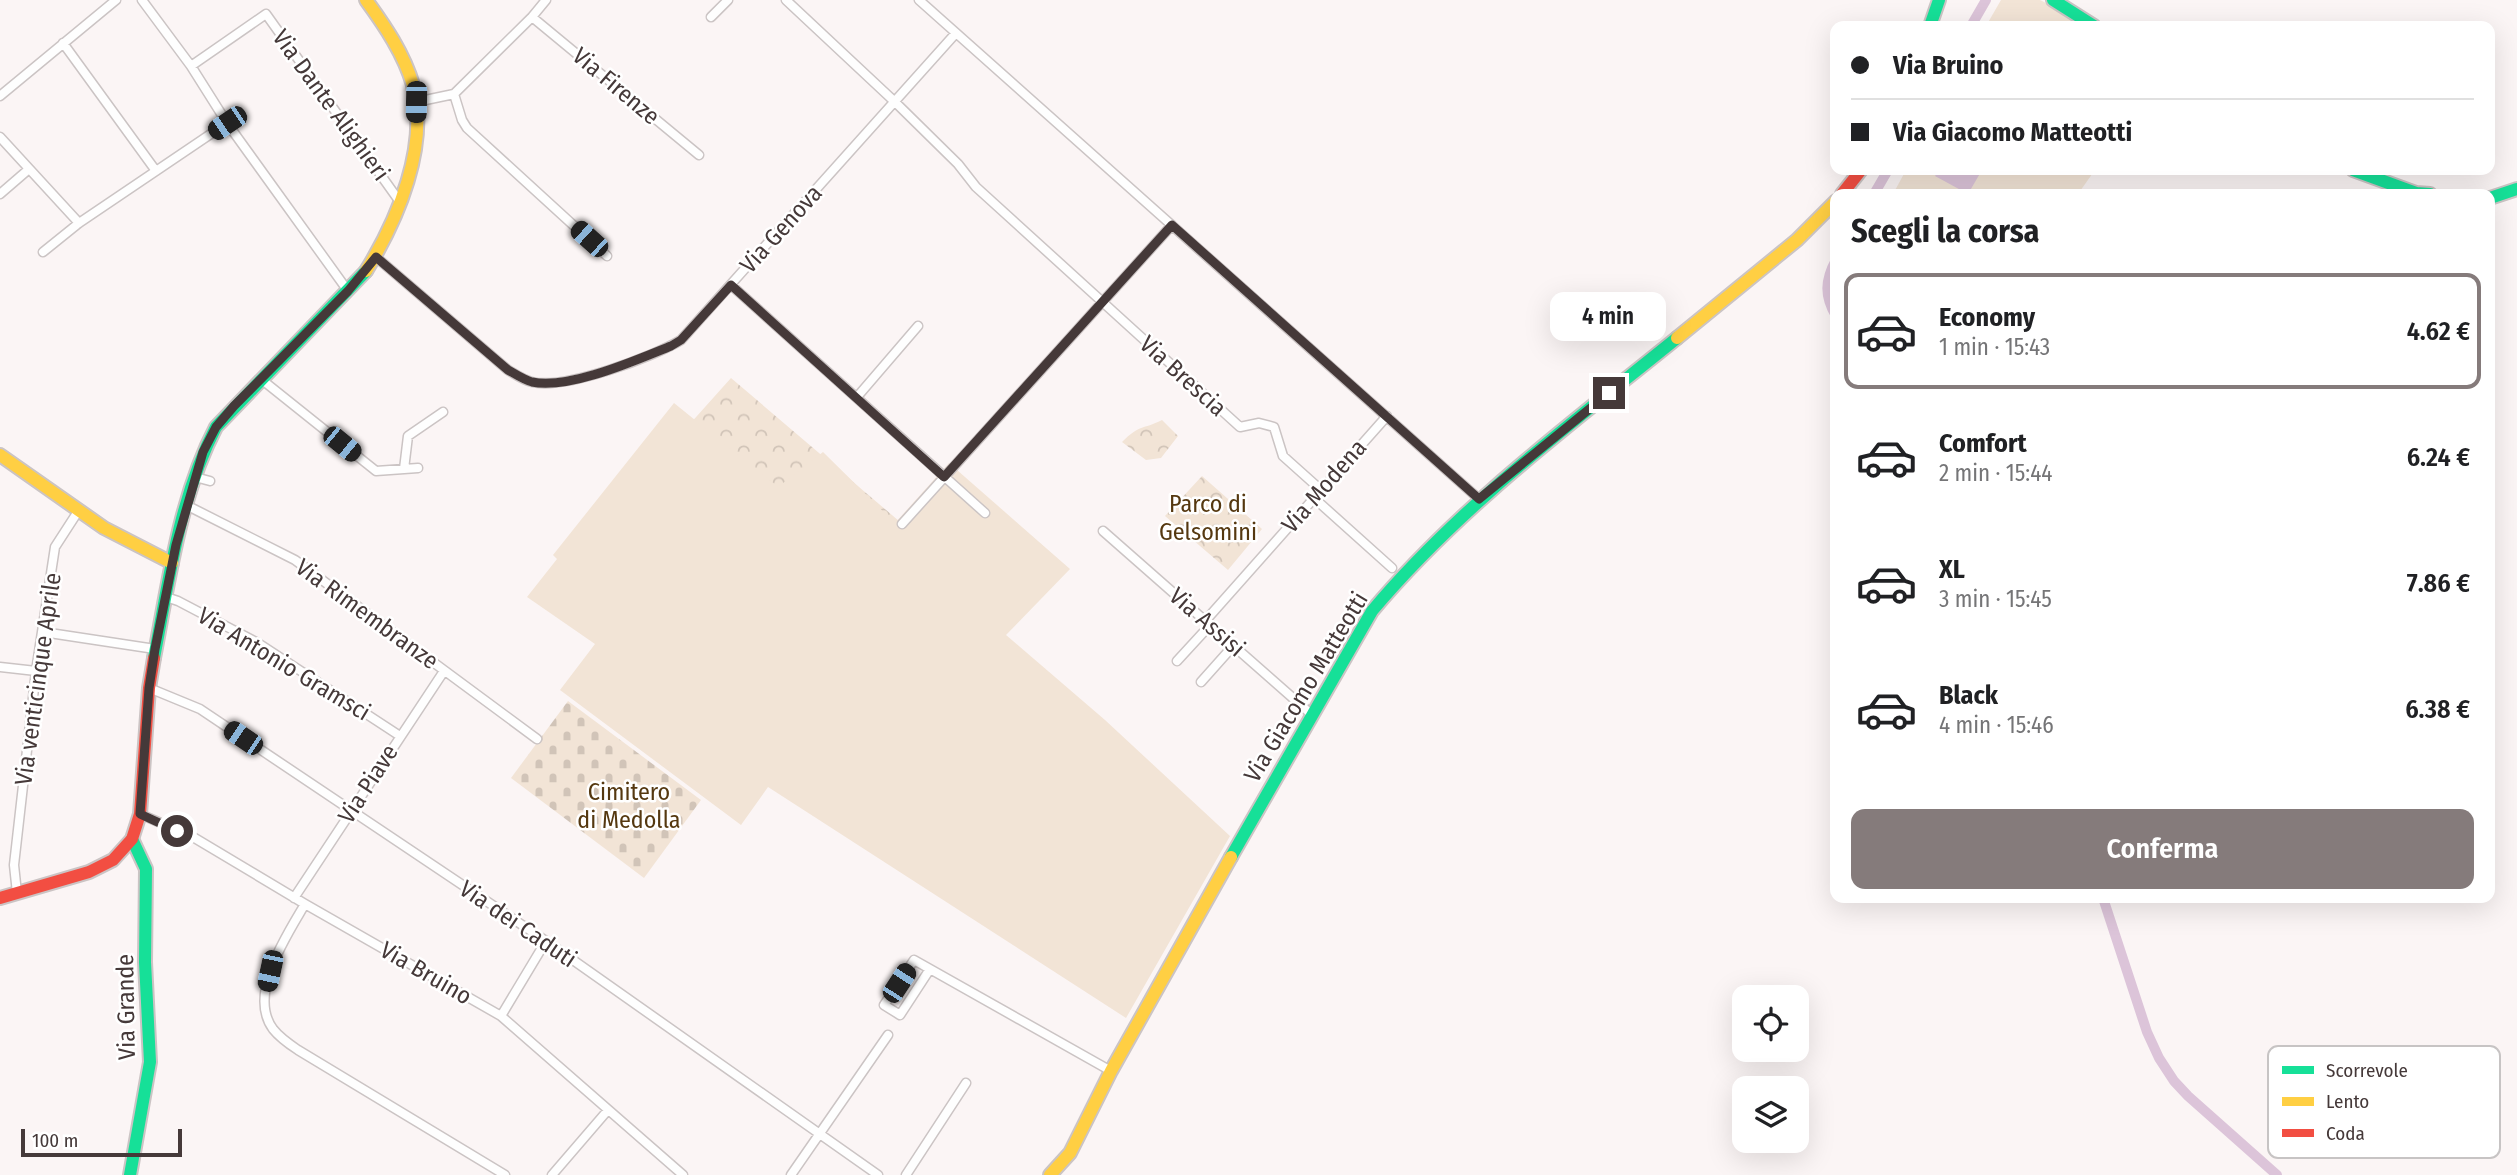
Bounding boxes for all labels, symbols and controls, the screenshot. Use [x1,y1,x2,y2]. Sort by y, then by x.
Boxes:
street label: Via Dante Alighieri [267,24,395,186]
street label: Via Firenze [567,42,665,130]
text: Via Bruino [1893,50,2004,81]
car [406,81,427,123]
car [204,103,251,143]
text: Via Giacomo Matteotti [1893,117,2132,148]
street label: Via Genova [734,179,828,279]
text: Scegli la corsa [1851,212,2039,250]
car [567,217,612,261]
callout: 4 min [1551,292,1667,340]
icon: car [1855,300,1918,363]
text: 4 min [1582,302,1634,330]
text: Economy [1939,302,2035,333]
text: 4.62 € [2407,316,2470,347]
street label: Via Brescia [1134,330,1232,422]
text: 1 min · 15:43 [1939,333,2050,361]
route end [1593,377,1625,409]
car [320,423,365,465]
icon: car [1855,426,1918,489]
text: Comfort [1939,428,2027,459]
street label: Via Modena [1276,434,1372,538]
text: 6.24 € [2407,442,2470,473]
text: 2 min · 15:44 [1939,459,2052,487]
park label: Parco di Gelsomini [1159,490,1257,546]
icon: car [1855,552,1918,615]
street label: Via Rimembranze [290,553,444,675]
text: XL [1939,554,1965,585]
text: 7.86 € [2407,568,2470,599]
street label: Via venticinque Aprile [9,571,67,787]
street label: Via Assisi [1164,582,1250,662]
text: 3 min · 15:45 [1939,585,2052,613]
street label: Via Giacomo Matteotti [1238,587,1374,787]
street label: Via Antonio Gramsci [193,601,375,727]
icon: car [1855,678,1918,741]
text: Black [1939,680,1998,711]
text: 6.38 € [2405,694,2470,725]
text: 4 min · 15:46 [1939,711,2054,739]
car [220,718,267,758]
street label: Via Piave [332,739,404,829]
park label: Cimitero di Medolla [577,778,681,834]
button: Conferma [1851,809,2474,889]
route start [161,815,193,847]
street label: Via dei Caduti [454,875,582,973]
street label: Via Bruino [375,936,477,1010]
car [256,948,285,994]
street label: Via Grande [111,954,141,1060]
car [879,960,920,1006]
map controls [1732,985,1809,1153]
button: locate [1732,985,1809,1062]
legend [2268,1046,2500,1158]
text: Scorrevole [2326,1059,2408,1082]
button: layers [1732,1076,1809,1153]
text: Lento [2326,1090,2369,1113]
text: Coda [2326,1122,2365,1145]
scale bar [21,1126,182,1158]
text: 100 m [32,1129,78,1152]

